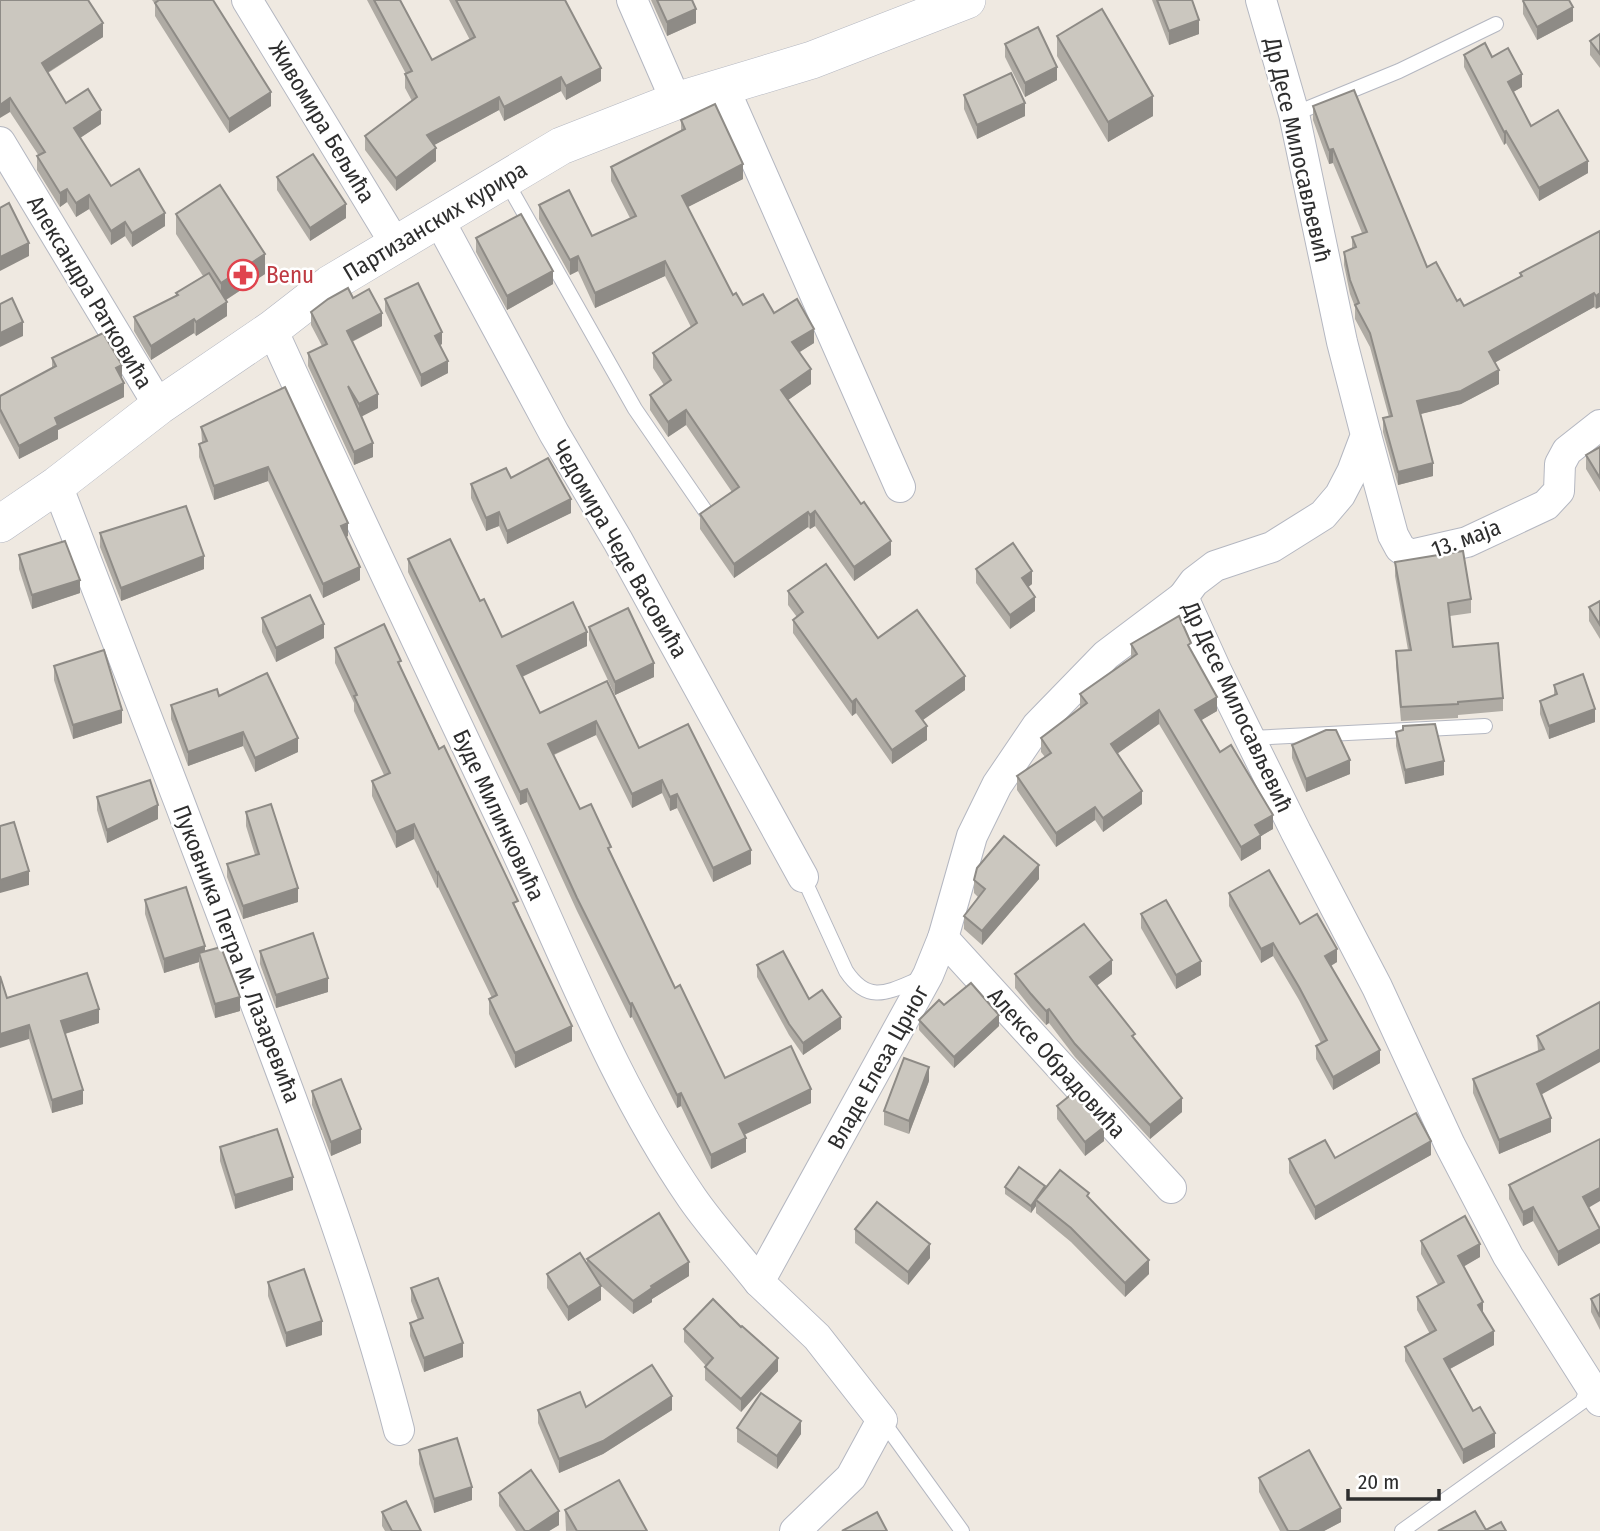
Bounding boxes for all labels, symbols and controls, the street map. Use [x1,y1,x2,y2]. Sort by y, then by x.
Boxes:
street label: Др Десе Милосављевић [1258,34,1337,265]
street label: Живомира Бељића [263,36,381,208]
street label: Партизанских курира [338,155,532,287]
street label: Александра Ратковића [21,190,159,394]
pharmacy icon: Benu [226,258,260,292]
place label: Benu [266,261,314,289]
street label: Чедомира Чеде Васовића [546,435,694,663]
street label: 13. маја [1428,513,1504,563]
street label: Др Десе Милосављевић [1176,596,1299,817]
street label: Буде Милинковића [447,725,551,905]
street label: Пуковника Петра М. Лазаревића [167,801,307,1107]
street label: Владе Елеза Црног [821,980,935,1154]
street label: Алексе Обрадовића [982,982,1132,1144]
scale bar [1348,1458,1439,1502]
text: 20 m [1358,1469,1399,1495]

